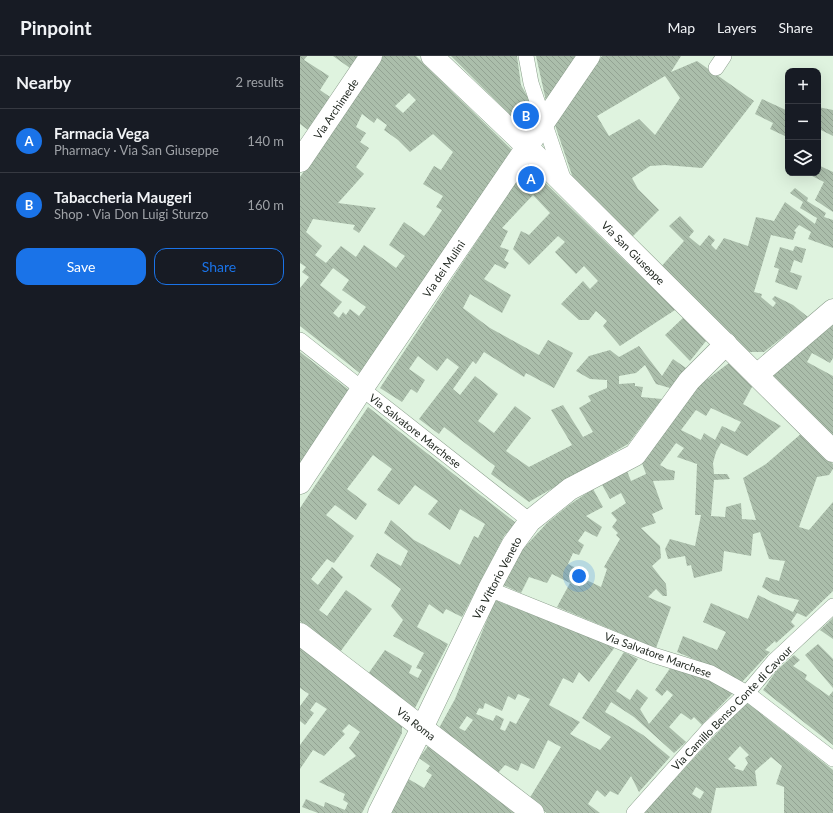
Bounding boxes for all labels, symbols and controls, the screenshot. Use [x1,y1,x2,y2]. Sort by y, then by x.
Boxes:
text: Pinpoint [20,16,91,39]
text: Map [667,19,695,36]
text: Layers [717,19,757,36]
text: Share [779,19,813,36]
map controls [785,68,821,176]
button: + [785,68,821,104]
text: Nearby [16,72,71,93]
text: 2 results [236,74,284,90]
street label: Via Archimede [311,76,361,141]
pin: B [513,101,539,131]
button: − [785,104,821,140]
text: Farmacia Vega [54,124,149,142]
text: A [24,133,34,149]
text: 140 m [247,133,284,149]
button: layers [785,140,821,176]
text: Pharmacy · Via San Giuseppe [54,142,219,158]
pin: A [518,164,544,194]
text: Tabaccheria Maugeri [54,188,192,206]
text: B [25,197,33,213]
text: 160 m [247,197,284,213]
text: Shop · Via Don Luigi Sturzo [54,206,208,222]
street label: Via San Giuseppe [599,218,668,287]
street label: Via dei Mulini [420,237,468,300]
button: Save [16,248,146,285]
button: Share [154,248,284,285]
street label: Via Salvatore Marchese [367,391,464,471]
street label: Via Vittorio Veneto [469,534,524,621]
your location [569,566,589,586]
street label: Via Salvatore Marchese [603,629,714,680]
street label: Via Camillo Benso Conte di Cavour [669,643,795,773]
street label: Via Roma [394,704,438,743]

